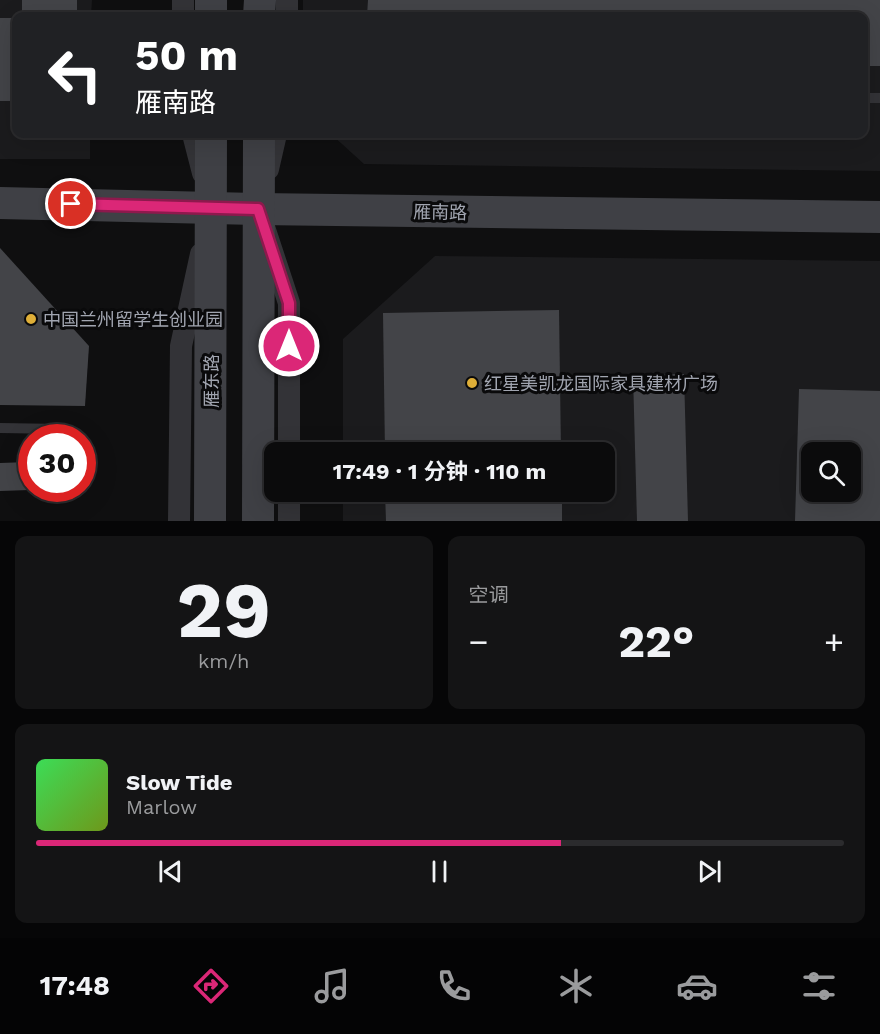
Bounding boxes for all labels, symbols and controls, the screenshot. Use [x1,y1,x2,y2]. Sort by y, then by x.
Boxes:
text: 50 m [135,31,238,80]
icon: left [36,36,114,114]
text: 雁南路 [135,87,216,119]
pin [45,178,96,229]
icon: arrive [54,187,87,220]
street label: 雁南路 [413,201,467,223]
place label: 中国兰州留学生创业园 [43,309,223,330]
marker: 中国兰州留学生创业园 [24,312,38,326]
position arrow [257,314,321,378]
street label: 雁东路 [201,354,222,408]
place label: 红星美凯龙国际家具建材广场 [484,373,718,394]
marker: 红星美凯龙国际家具建材广场 [465,376,479,390]
speed limit sign: 30 [18,424,96,502]
map controls [801,442,861,502]
button: search [801,442,861,502]
text: 17:49 · 1 分钟 · 110 m [333,459,546,484]
text: 29 [176,564,271,656]
text: 空调 [469,583,509,607]
text: 22° [618,615,694,668]
text: − [469,622,488,661]
text: + [824,622,844,661]
text: km/h [198,649,250,673]
text: Slow Tide [126,770,233,795]
text: Marlow [126,795,197,819]
icon: previous [154,855,187,888]
icon: pause [423,855,456,888]
icon: next [693,855,726,888]
icon: directions [190,965,232,1007]
icon: music [311,965,353,1007]
icon: phone [433,965,475,1007]
icon: climate [555,965,597,1007]
icon: car [676,965,718,1007]
icon: filters [798,965,840,1007]
text: 17:48 [40,970,110,1002]

